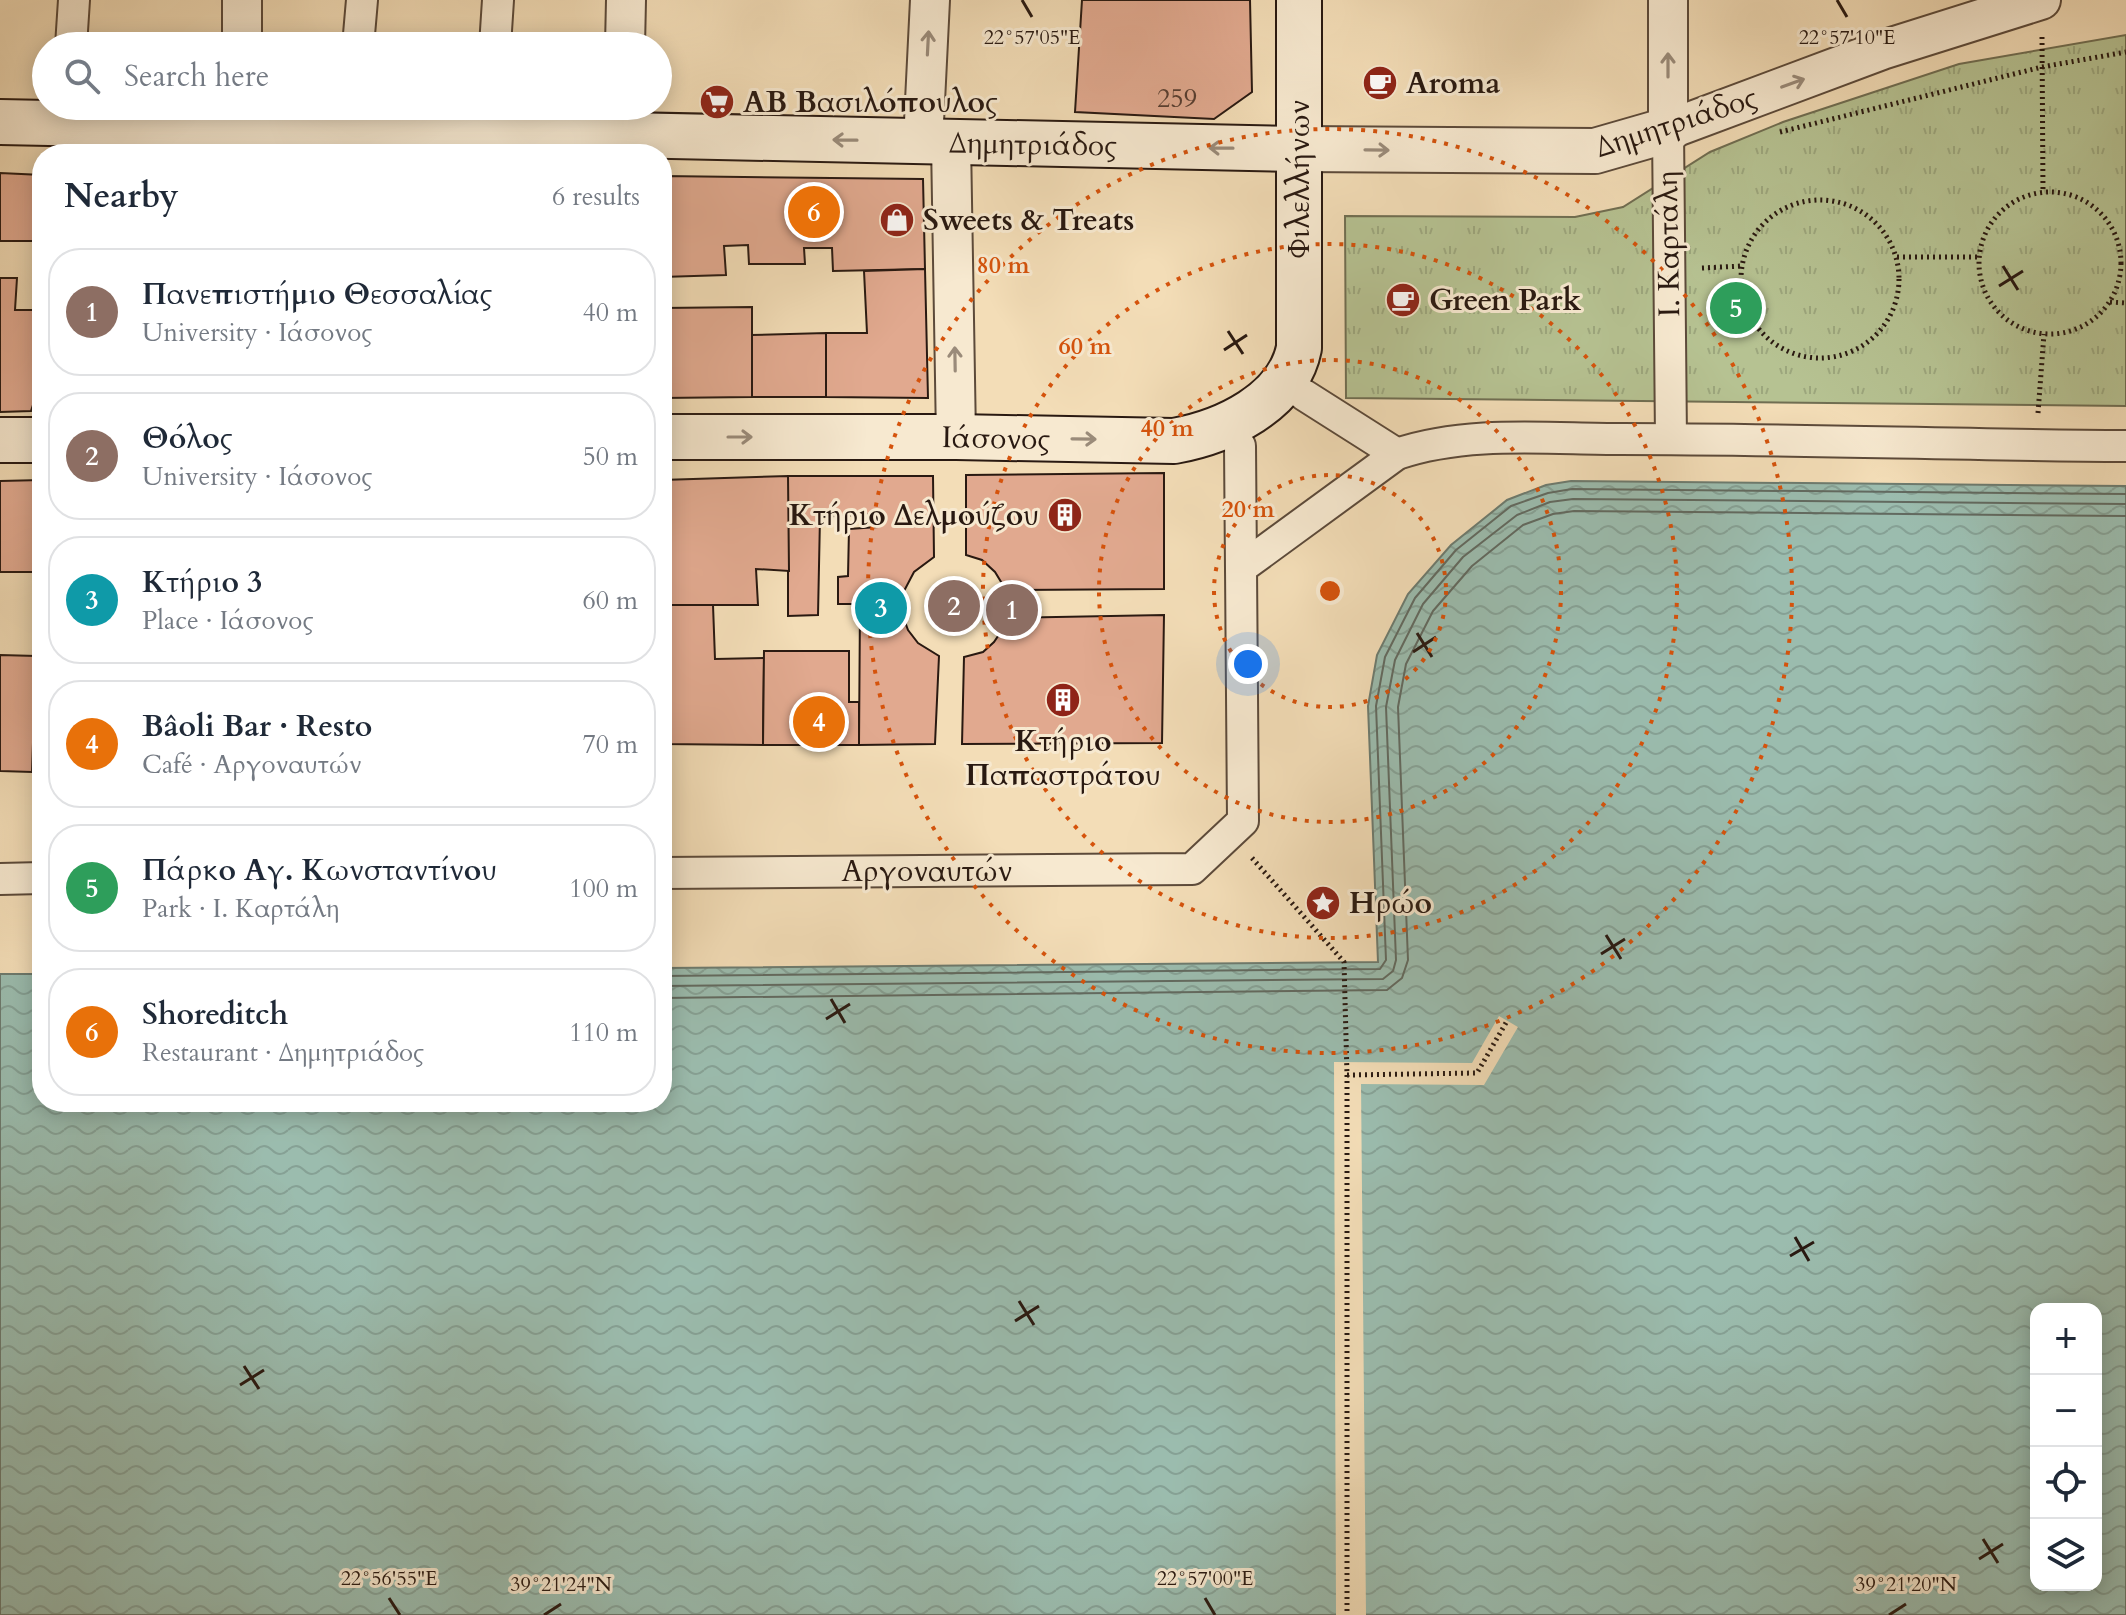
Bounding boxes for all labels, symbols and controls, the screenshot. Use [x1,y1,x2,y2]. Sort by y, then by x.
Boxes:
text: 22°57'05"E [984,24,1080,51]
text: 22°57'10"E [1799,24,1895,51]
one-way arrow [920,30,935,57]
search box [32,32,672,120]
one-way arrow [1660,52,1676,79]
icon: search [60,54,104,98]
text: Search here [124,56,269,97]
place label: Aroma [1406,63,1500,104]
cafe icon: Aroma [1361,64,1399,102]
one-way arrow [1780,75,1805,89]
street label: Δημητριάδος [1590,77,1763,168]
house number: 259 [1157,81,1197,116]
place label: ΑΒ Βασιλόπουλος [743,82,998,123]
supermarket icon: ΑΒ Βασιλόπουλος [698,83,736,121]
street label: Φιλελλήνων [1279,100,1320,258]
street label: Δημητριάδος [949,123,1118,166]
one-way arrow [832,132,859,147]
one-way arrow [1208,140,1235,156]
one-way arrow [1363,142,1390,158]
street label: Ι. Καρτάλη [1647,171,1690,317]
text: Nearby [64,173,179,219]
text: 6 results [552,179,640,214]
pin: 6 [788,182,840,242]
place label: Sweets & Treats [923,200,1134,241]
shop icon: Sweets & Treats [878,201,916,239]
text: 80 m [976,249,1030,282]
text: Πανεπιστήμιο Θεσσαλίας [142,274,492,315]
pin: 5 [1710,278,1762,338]
place label: Green Park [1429,280,1582,321]
cafe icon: Green Park [1384,281,1422,319]
text: 1 [85,295,99,330]
text: 40 m [582,295,638,330]
text: University · Ιάσονος [142,315,372,350]
text: 60 m [1058,330,1112,363]
one-way arrow [947,346,963,373]
text: 40 m [1140,412,1194,445]
street label: Ιάσονος [941,417,1051,460]
text: Θόλος [142,418,233,459]
one-way arrow [726,429,753,445]
one-way arrow [1070,431,1097,447]
text: 2 [85,439,99,474]
text: 50 m [582,439,638,474]
text: University · Ιάσονος [142,459,372,494]
text: 20 m [1221,493,1275,526]
place label: Κτήριο Δελμούζου [789,495,1039,536]
building icon: Κτήριο Δελμούζου [1046,496,1084,534]
text: Κτήριο 3 [142,562,262,603]
pin: 2 [928,576,980,636]
centre of rings [1316,577,1344,605]
pin: 3 [855,578,907,638]
pin: 1 [986,580,1038,640]
text: 3 [85,583,99,618]
text: 60 m [582,583,638,618]
text: Place · Ιάσονος [142,603,314,638]
your location [1228,644,1268,684]
building icon: Κτήριο Παπαστράτου [1044,681,1082,719]
pin: 4 [793,692,845,752]
text: Bâoli Bar · Resto [142,706,372,747]
place label: Κτήριο Παπαστράτου [965,721,1161,796]
text: 4 [85,727,99,762]
text: 70 m [582,727,638,762]
text: Café · Αργοναυτών [142,747,362,782]
text: Πάρκο Αγ. Κωνσταντίνου [142,850,497,891]
street label: Αργοναυτών [842,851,1012,892]
text: 5 [85,871,99,906]
text: 100 m [569,871,638,906]
place label: Ηρώο [1349,883,1432,924]
place icon: Ηρώο [1304,884,1342,922]
text: Park · Ι. Καρτάλη [142,891,339,926]
text: Shoreditch [142,994,288,1035]
text: 6 [85,1015,99,1050]
text: 110 m [569,1015,638,1050]
text: Restaurant · Δημητριάδος [142,1035,424,1070]
map controls [2030,1303,2102,1591]
button: + [2030,1303,2102,1375]
button: − [2030,1375,2102,1447]
button: locate [2030,1447,2102,1519]
button: layers [2030,1519,2102,1591]
text: 22°56'55"E [341,1565,437,1592]
text: 22°57'00"E [1157,1565,1253,1592]
text: 39°21'24"N [510,1571,612,1598]
text: 39°21'20"N [1855,1571,1957,1598]

